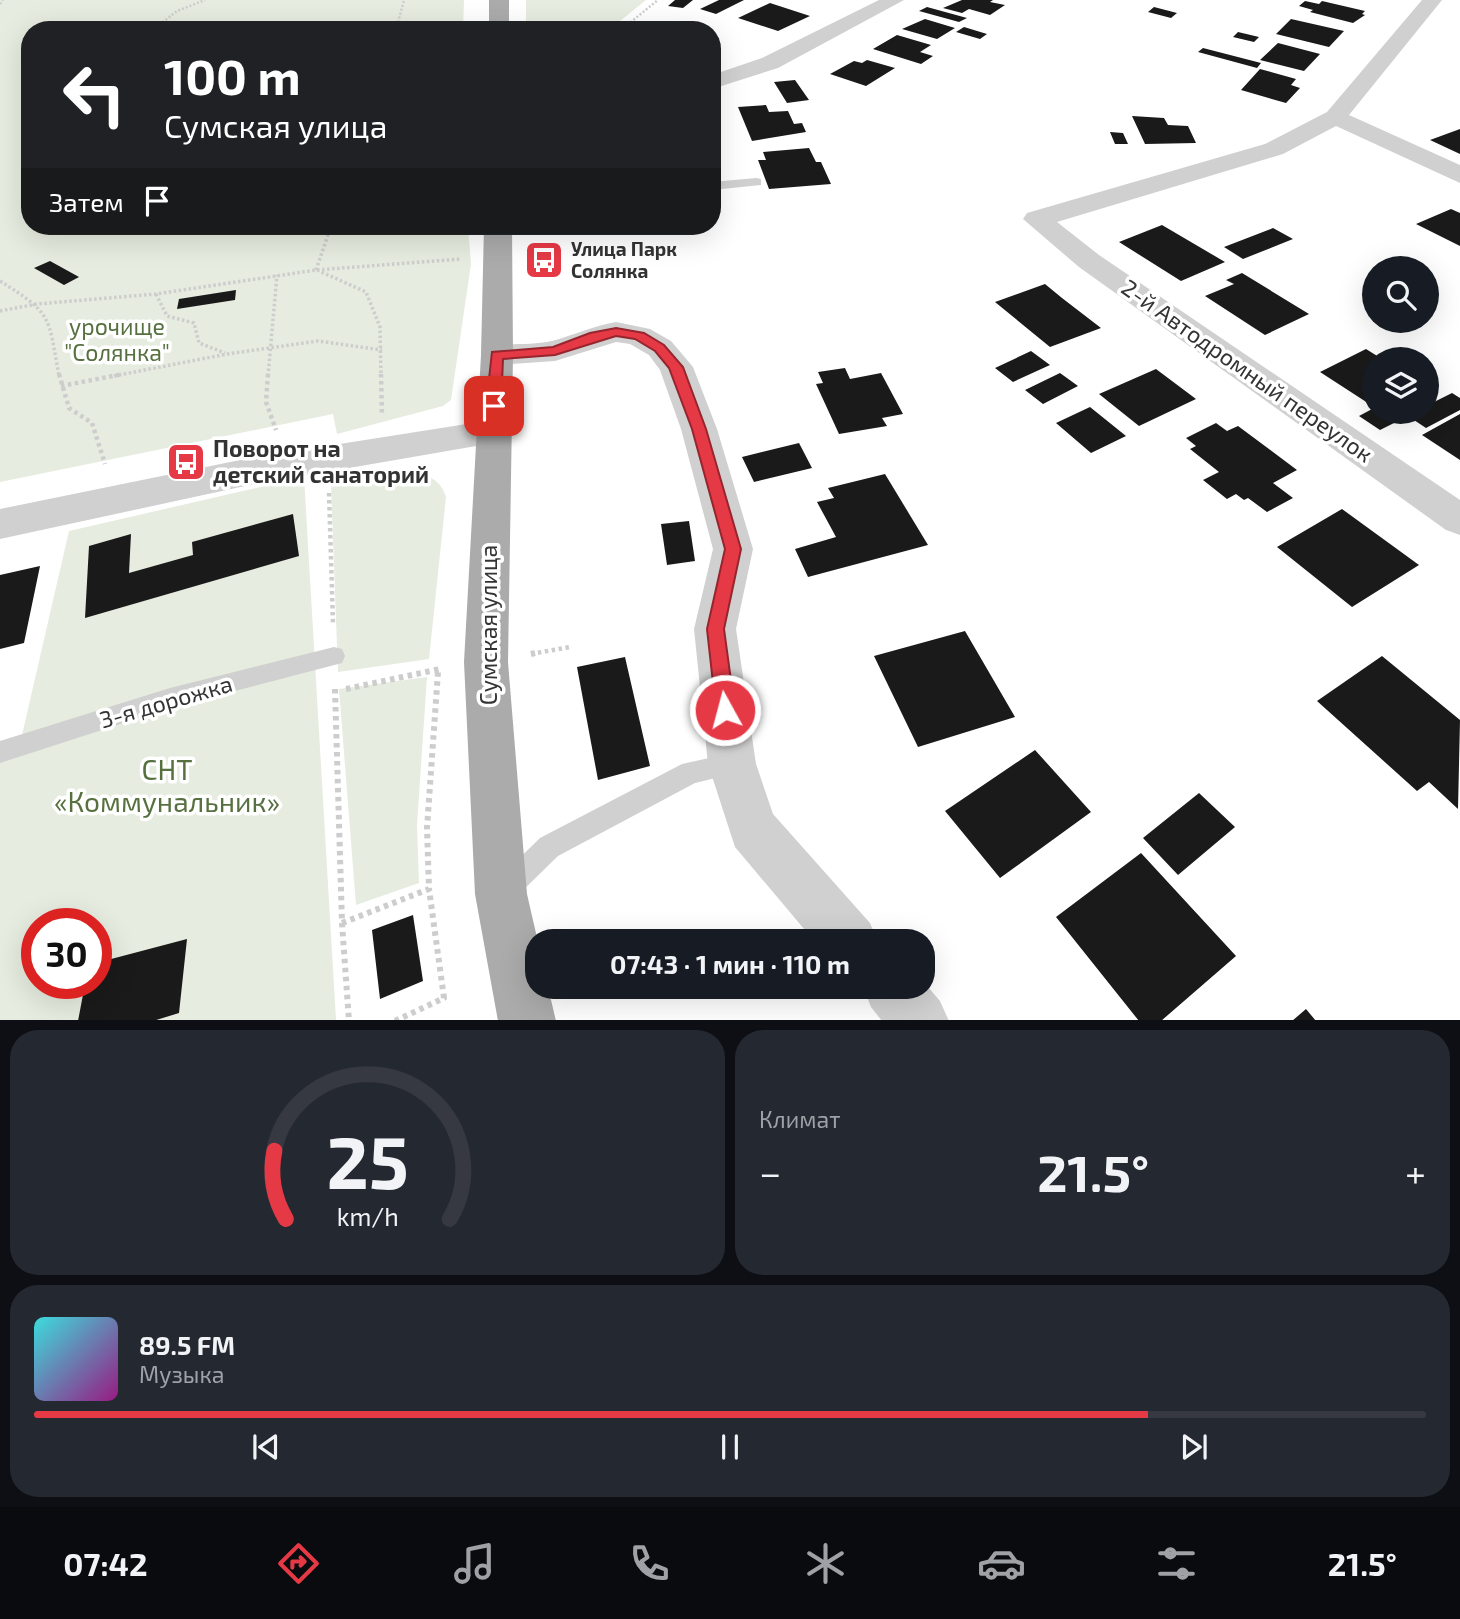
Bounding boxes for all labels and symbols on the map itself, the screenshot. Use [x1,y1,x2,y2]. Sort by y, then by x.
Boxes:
place label: Улица Парк Солянка [571,237,677,282]
bus stop icon: Улица Парк Солянка [523,239,565,281]
street label: 2-й Автодромный переулок [1116,273,1378,468]
park label: урочище "Солянка" [64,312,170,366]
pin [464,376,524,436]
place label: Поворот на детский санаторий [213,434,429,488]
bus stop icon: Поворот на детский санаторий [165,441,207,483]
street label: Сумская улица [474,545,503,705]
street label: 3-я дорожка [96,669,235,733]
position arrow [688,673,762,747]
park label: СНТ «Коммунальник» [54,752,280,818]
speed limit sign: 30 [21,908,112,999]

